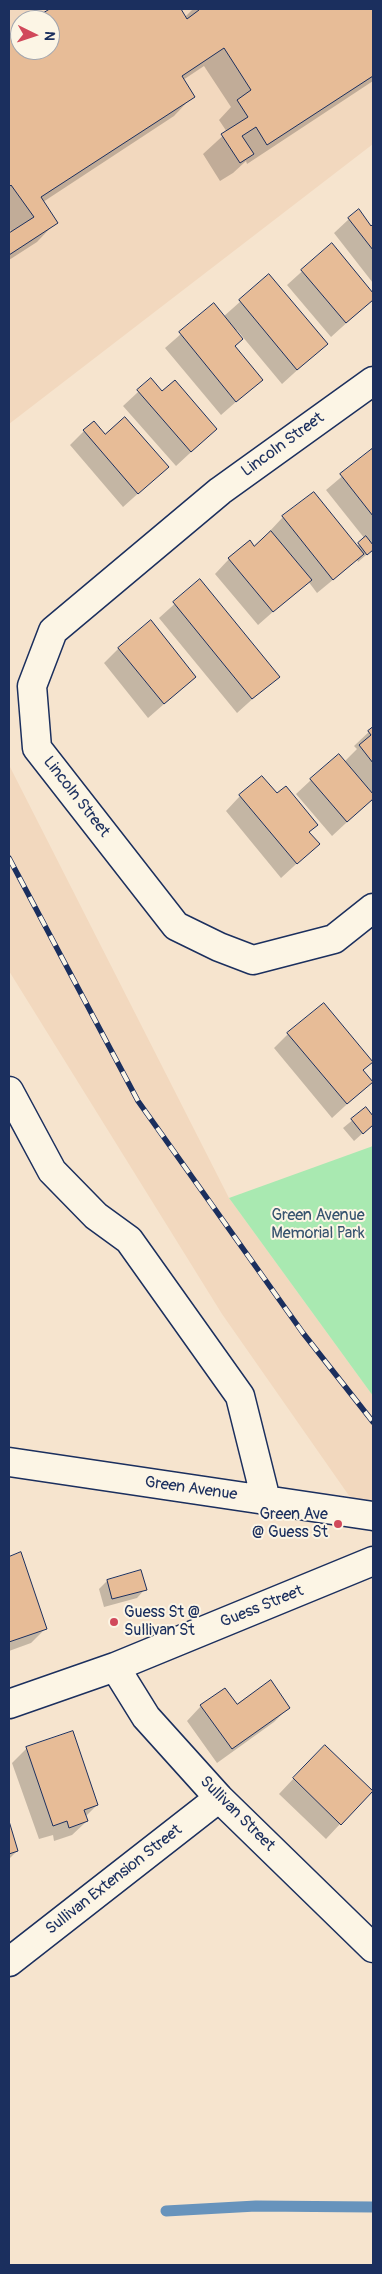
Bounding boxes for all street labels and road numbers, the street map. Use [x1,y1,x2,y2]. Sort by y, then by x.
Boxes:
street label: Lincoln Street [238,409,328,481]
street label: Lincoln Street [39,753,113,841]
street label: Green Avenue [144,1473,238,1505]
street label: Guess Street [218,1582,306,1632]
street label: Sullivan Street [195,1772,279,1856]
street label: Sullivan Extension Street [42,1821,186,1939]

